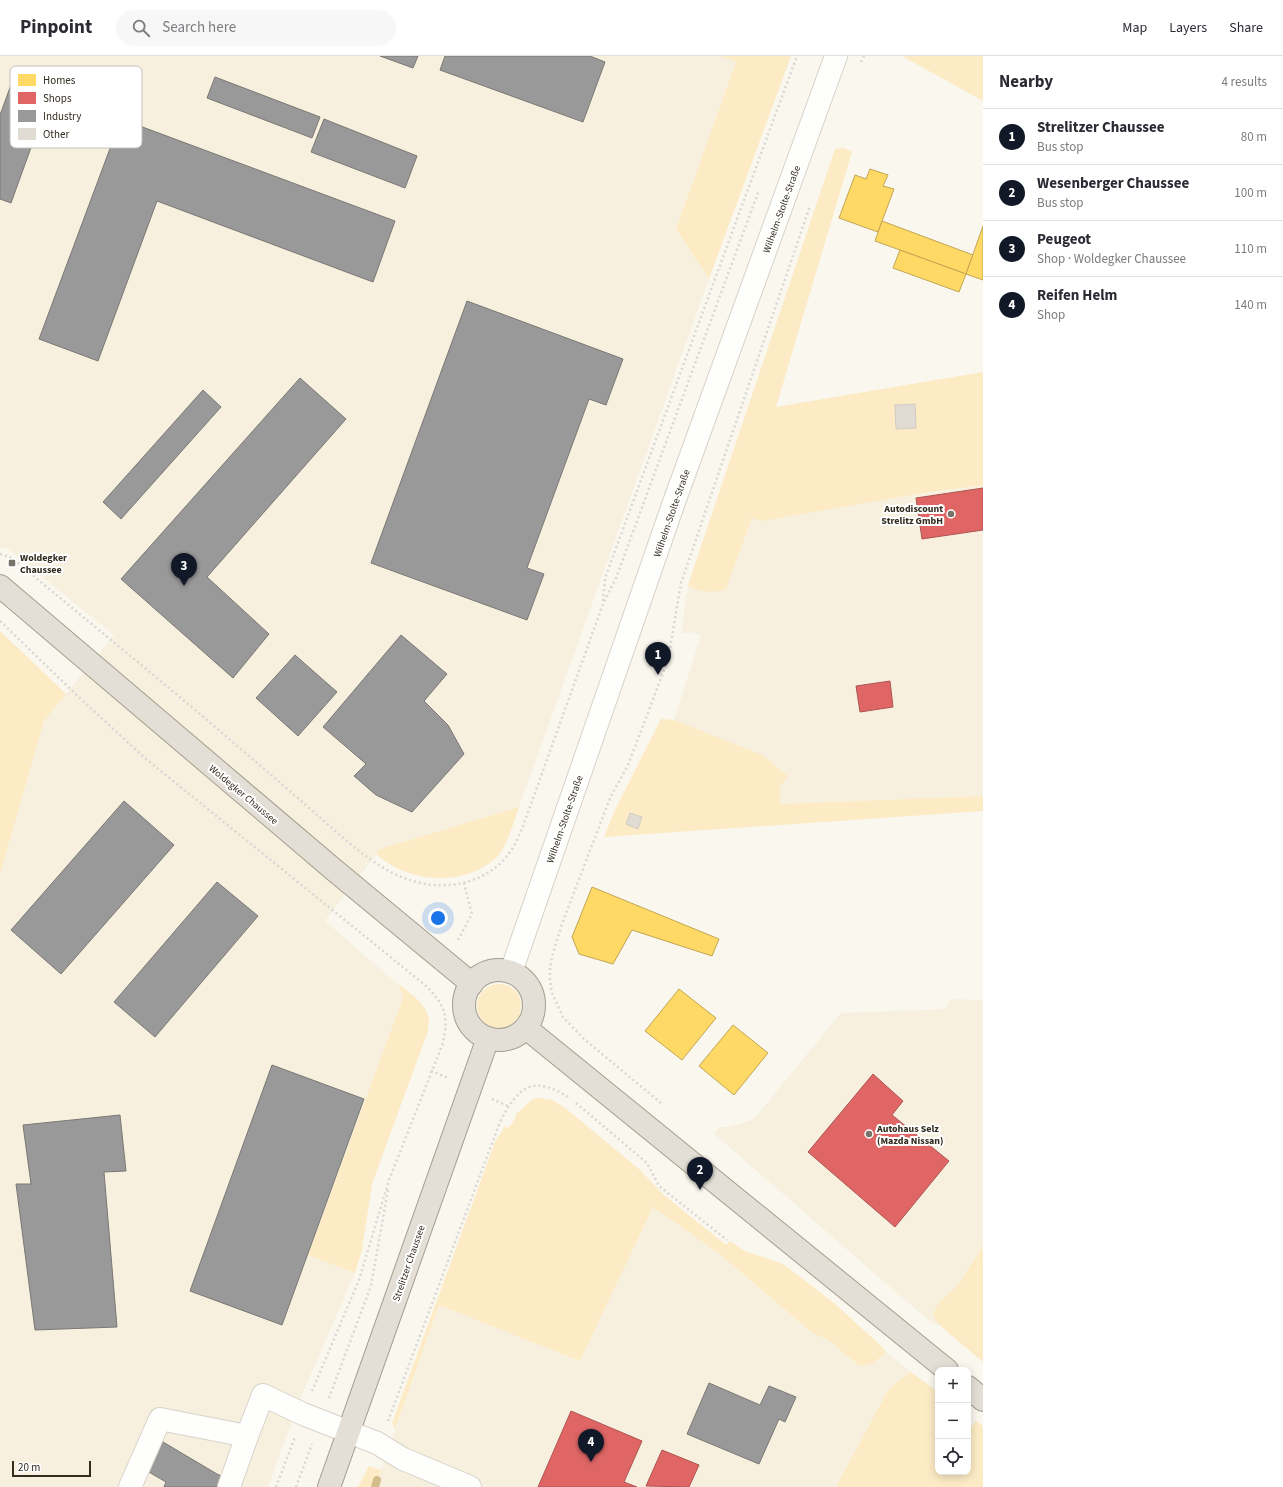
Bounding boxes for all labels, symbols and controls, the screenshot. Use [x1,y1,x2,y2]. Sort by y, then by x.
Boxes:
search box [116,10,396,46]
text: Pinpoint [20,14,92,41]
icon: search [130,17,152,39]
text: Search here [162,17,236,38]
text: Map [1122,18,1147,38]
text: Layers [1169,18,1207,38]
text: Share [1229,18,1263,38]
legend [10,66,142,148]
text: Nearby [999,70,1053,94]
text: Homes [43,73,76,88]
text: 4 results [1222,73,1267,91]
text: Shops [43,91,72,106]
text: Industry [43,109,81,124]
text: Strelitzer Chaussee [1037,117,1164,138]
text: Other [43,127,69,142]
text: 1 [1009,128,1015,146]
text: 80 m [1241,128,1267,146]
text: Bus stop [1037,138,1083,156]
street label: Wilhelm-Stolte-Straße [760,164,804,255]
text: Wesenberger Chaussee [1037,173,1189,194]
text: 2 [1009,184,1015,202]
text: 100 m [1234,184,1267,202]
text: Bus stop [1037,194,1083,212]
text: Peugeot [1037,229,1091,250]
text: 3 [1009,240,1015,258]
text: 110 m [1234,240,1267,258]
text: Shop · Woldegker Chaussee [1037,250,1186,268]
text: Reifen Helm [1037,285,1117,306]
text: 4 [1009,296,1015,314]
text: 140 m [1234,296,1267,314]
text: Shop [1037,306,1065,324]
street label: Wilhelm-Stolte-Straße [650,467,694,559]
place label: Autodiscount Strelitz GmbH [881,502,943,528]
marker: Autodiscount Strelitz GmbH [946,509,956,519]
place label: Woldegker Chaussee [20,551,67,577]
pin: 3 [171,553,197,586]
marker: Woldegker Chaussee [7,558,17,568]
pin: 1 [645,642,671,675]
street label: Woldegker Chaussee [206,762,281,828]
street label: Wilhelm-Stolte-Straße [543,773,587,865]
your location [428,908,448,928]
place label: Autohaus Selz (Mazda Nissan) [876,1122,944,1148]
marker: Autohaus Selz (Mazda Nissan) [864,1129,874,1139]
pin: 2 [687,1157,713,1190]
street label: Strelitzer Chaussee [389,1223,429,1303]
map controls [935,1367,971,1475]
button: + [935,1367,971,1403]
button: − [935,1403,971,1439]
pin: 4 [578,1429,604,1462]
button: locate [935,1439,971,1475]
scale bar [12,1459,91,1478]
text: 20 m [18,1460,40,1475]

